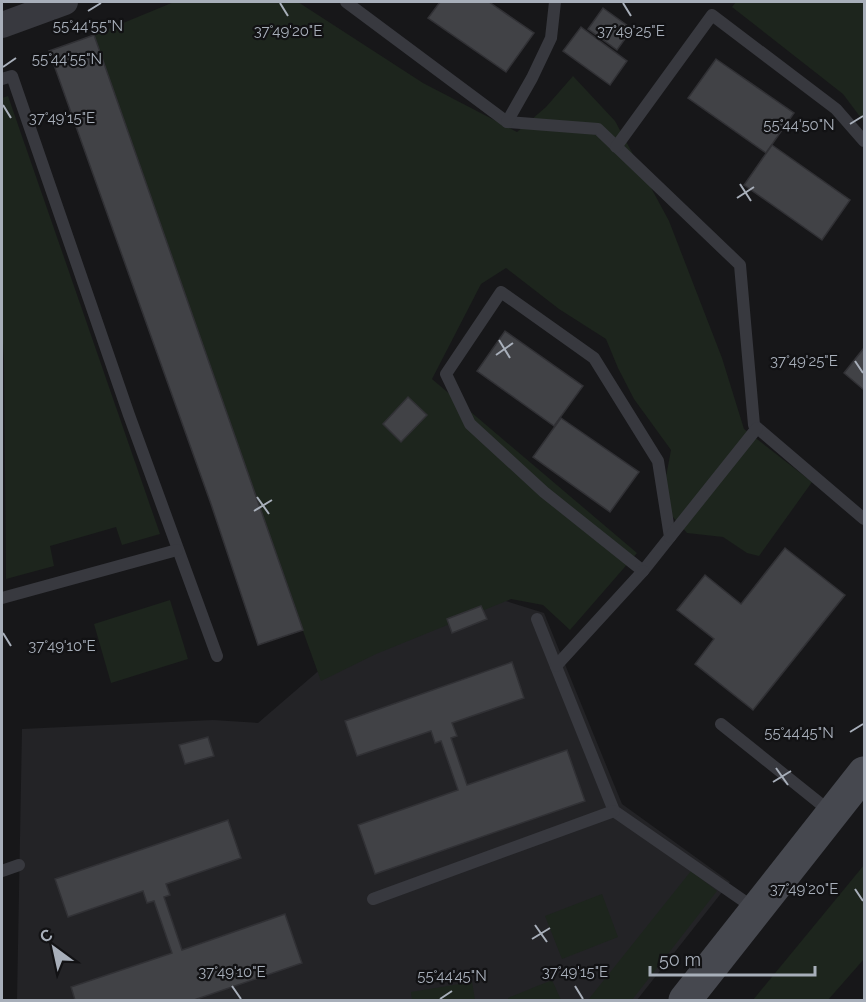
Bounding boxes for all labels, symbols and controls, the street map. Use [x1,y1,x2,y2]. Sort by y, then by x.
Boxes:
text: 55°44'55"N [53,17,123,35]
text: 37°49'20"E [254,22,322,40]
text: 37°49'25"E [597,22,665,40]
text: 55°44'55"N [32,50,102,68]
text: 37°49'15"E [29,109,95,127]
text: 55°44'50"N [763,116,835,134]
text: 37°49'25"E [770,352,838,370]
text: 37°49'10"E [28,637,96,655]
text: 55°44'45"N [764,724,834,742]
text: 37°49'20"E [770,880,838,898]
north arrow [24,918,84,978]
text: С [36,925,56,947]
scale bar [650,939,815,977]
text: 50 m [659,949,701,970]
text: 37°49'10"E [198,963,266,981]
text: 37°49'15"E [542,963,608,981]
text: 55°44'45"N [417,967,487,985]

